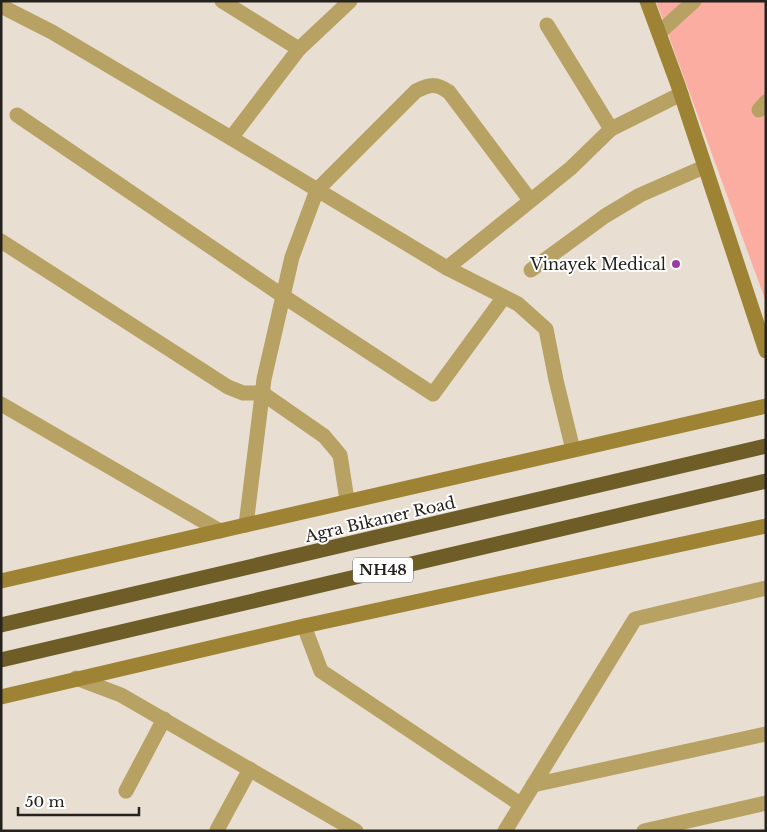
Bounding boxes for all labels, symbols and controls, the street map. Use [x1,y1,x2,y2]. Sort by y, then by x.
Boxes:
place label: Vinayek Medical [529,254,666,274]
marker: Vinayek Medical [670,258,682,270]
street label: Agra Bikaner Road [302,492,457,546]
road number: NH48 [353,558,413,582]
scale bar [18,784,139,816]
text: 50 m [25,792,65,811]

